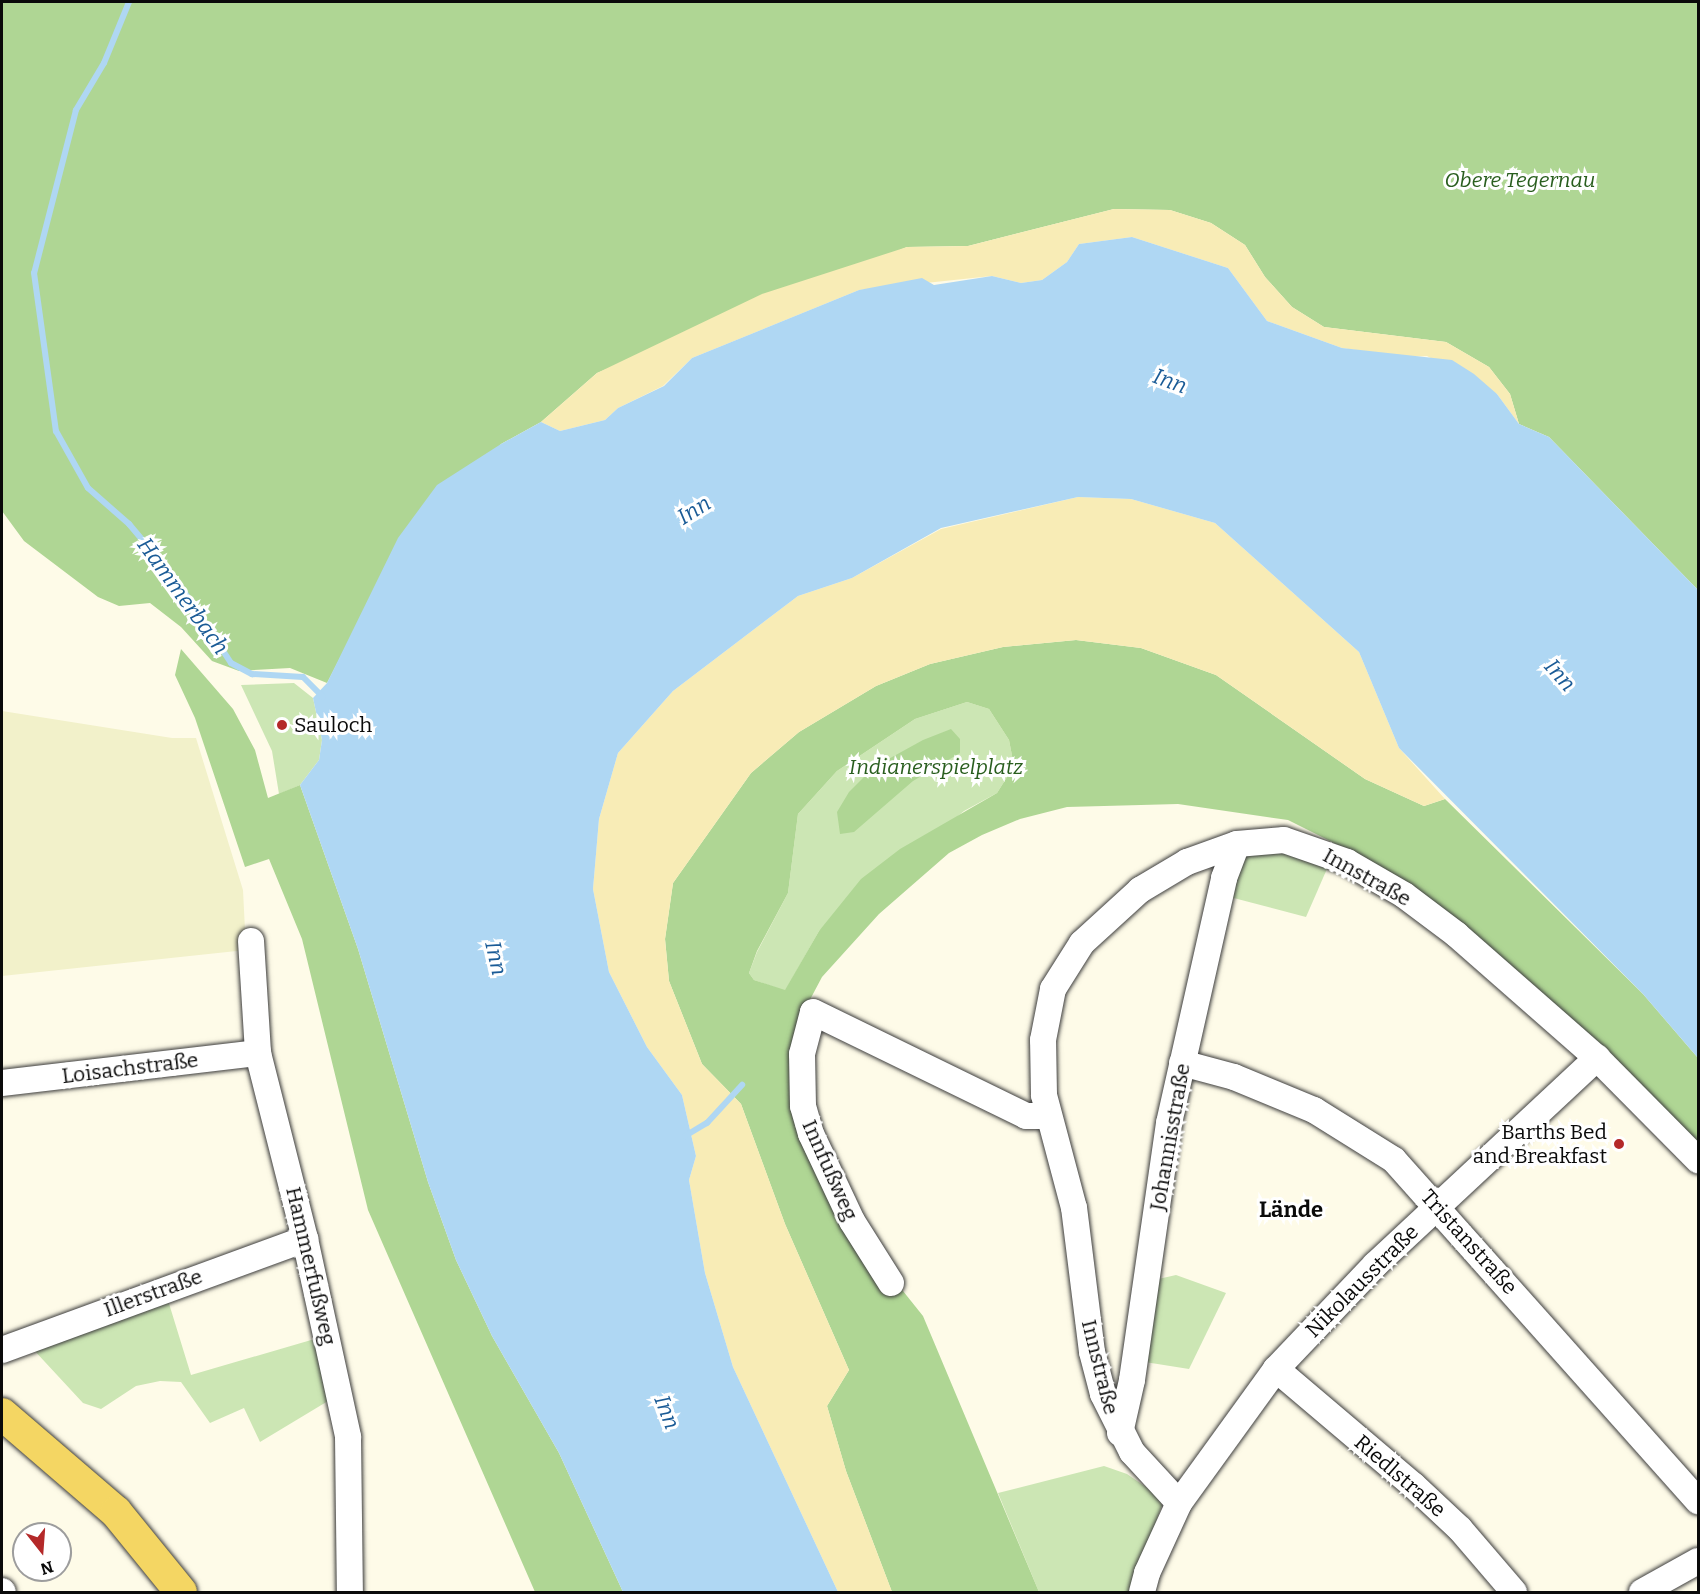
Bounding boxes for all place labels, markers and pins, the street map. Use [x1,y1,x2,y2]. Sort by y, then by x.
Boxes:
place label: Sauloch [294,712,372,738]
marker: Sauloch [275,718,289,732]
place label: Barths Bed and Breakfast [1473,1119,1607,1169]
marker: Barths Bed and Breakfast [1612,1137,1626,1151]

